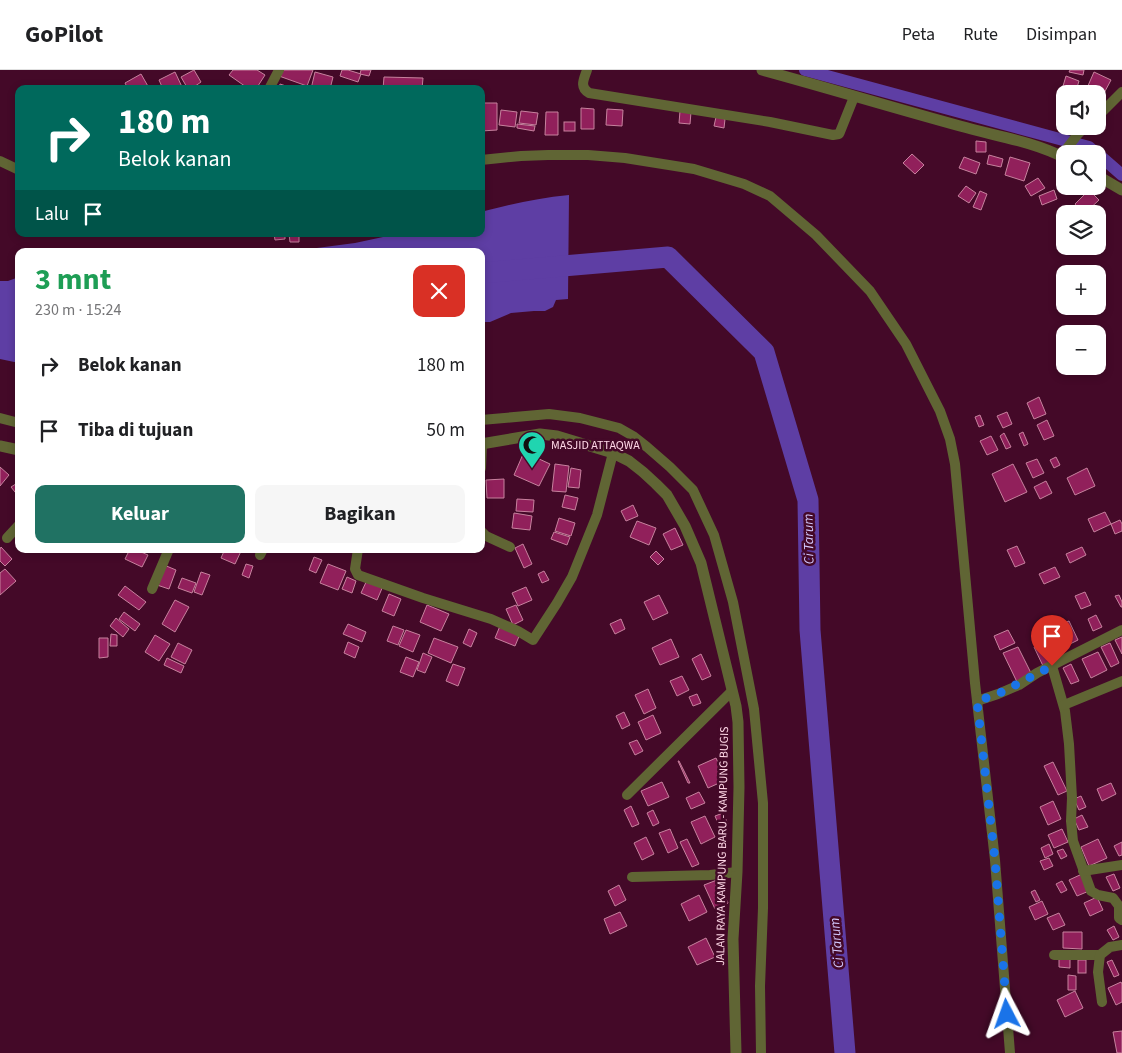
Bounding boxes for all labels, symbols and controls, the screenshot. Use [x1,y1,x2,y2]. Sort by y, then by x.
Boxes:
text: GoPilot [25,17,103,52]
text: Peta [902,22,935,47]
text: Rute [963,22,998,47]
text: Disimpan [1026,22,1097,47]
map controls [1056,85,1106,375]
button: sound [1056,85,1106,135]
text: 180 m [118,97,210,147]
icon: right [35,105,100,170]
text: Belok kanan [118,143,232,175]
button: search [1056,145,1106,195]
icon: arrive [79,200,107,228]
text: Lalu [35,201,69,228]
button: layers [1056,205,1106,255]
text: 3 mnt [35,258,111,301]
button: close [413,265,465,317]
button: + [1056,265,1106,315]
text: 230 m · 15:24 [35,299,122,321]
button: − [1056,325,1106,375]
icon: right [35,352,63,380]
text: Belok kanan [78,352,182,379]
text: 180 m [417,352,465,379]
icon: arrive [35,417,63,445]
text: Tiba di tujuan [78,417,193,444]
text: 50 m [427,417,465,444]
mosque icon: MASJID ATTAQWA [517,430,547,469]
place label: MASJID ATTAQWA [551,437,640,454]
button: Keluar [35,485,245,543]
button: Bagikan [255,485,465,543]
water label: Ci Tarum [799,513,819,565]
pin [1031,615,1073,666]
icon: arrive [1038,622,1066,650]
street label: JALAN RAYA KAMPUNG BARU - KAMPUNG BUGIS [712,726,733,966]
water label: Ci Tarum [825,917,849,969]
position arrow [980,987,1032,1039]

